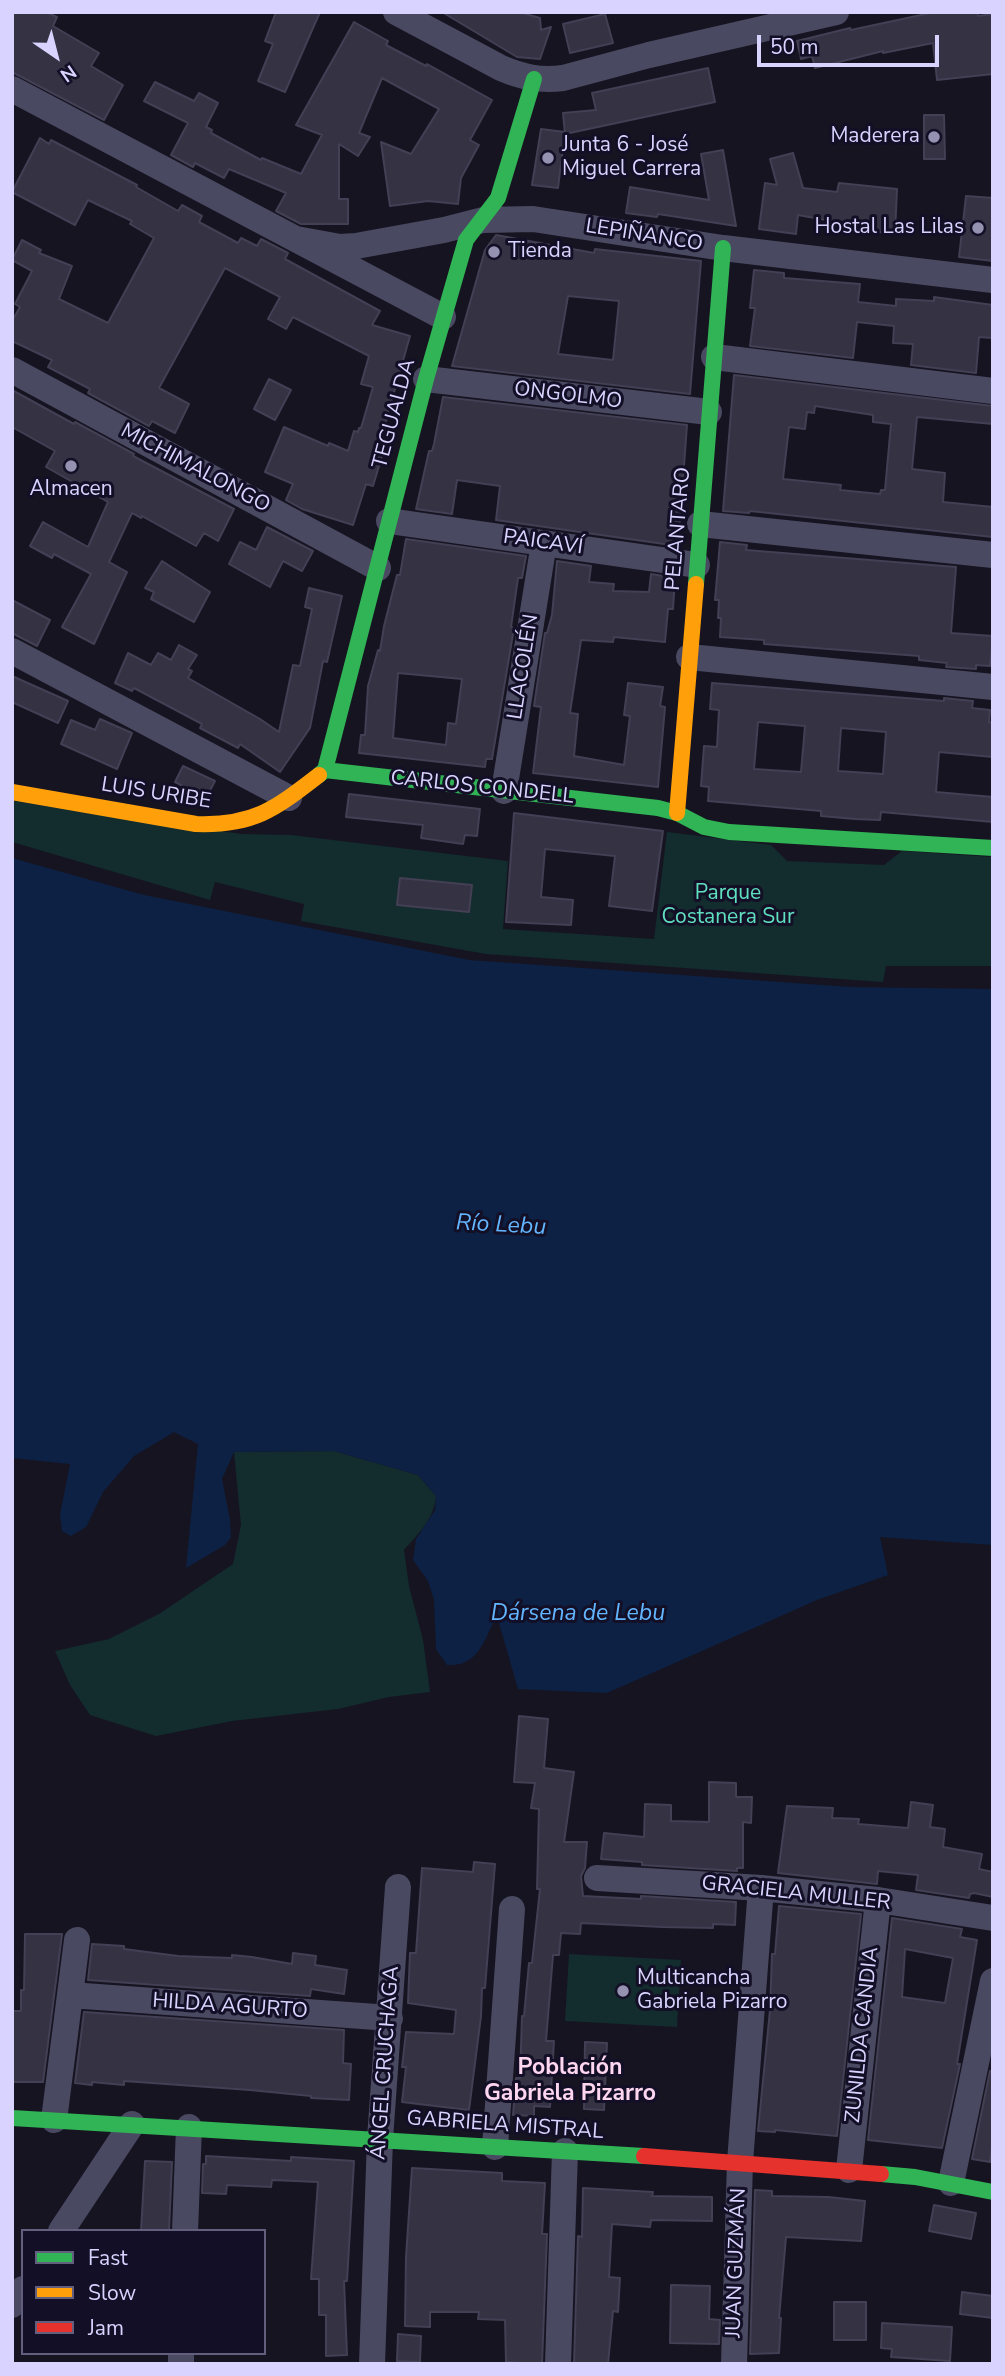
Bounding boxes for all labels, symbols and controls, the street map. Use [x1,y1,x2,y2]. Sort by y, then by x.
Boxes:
north arrow [21,21,91,91]
scale bar [760,21,942,65]
text: 50 m [770,33,819,61]
text: N [55,58,81,88]
place label: Maderera [830,124,920,150]
marker: Maderera [926,129,942,145]
place label: Junta 6 - José Miguel Carrera [562,133,701,183]
marker: Junta 6 - José Miguel Carrera [540,150,556,166]
street label: LEPIÑANCO [584,214,704,258]
place label: Hostal Las Lilas [815,215,964,241]
marker: Hostal Las Lilas [970,220,986,236]
place label: Tienda [508,239,572,265]
marker: Tienda [486,244,502,260]
street label: TEGUALDA [368,356,422,472]
street label: ONGOLMO [513,377,623,415]
street label: MICHIMALONGO [116,419,274,519]
marker: Almacen [63,458,79,474]
street label: PELANTARO [661,466,697,592]
place label: Almacen [29,477,113,503]
street label: PAICAVÍ [502,525,584,561]
street label: LLACOLÉN [503,612,545,722]
street label: CARLOS CONDELL [389,766,575,810]
street label: LUIS URIBE [99,773,213,815]
park label: Parque Costanera Sur [662,881,794,931]
water label: Río Lebu [455,1210,547,1242]
water label: Dársena de Lebu [491,1600,665,1628]
street label: GRACIELA MULLER [700,1872,892,1916]
street label: ZUNILDA CANDIA [841,1946,885,2124]
street label: ÁNGEL CRUCHAGA [367,1965,405,2161]
place label: Multicancha Gabriela Pizarro [637,1966,787,2016]
marker: Multicancha Gabriela Pizarro [615,1983,631,1999]
street label: HILDA AGURTO [151,1989,309,2025]
district label: Población Gabriela Pizarro [484,2054,656,2108]
street label: GABRIELA MISTRAL [406,2107,604,2145]
street label: JUAN GUZMÁN [722,2188,752,2338]
legend [21,2229,266,2355]
text: Fast [88,2244,128,2272]
text: Slow [88,2279,136,2307]
text: Jam [88,2314,124,2342]

